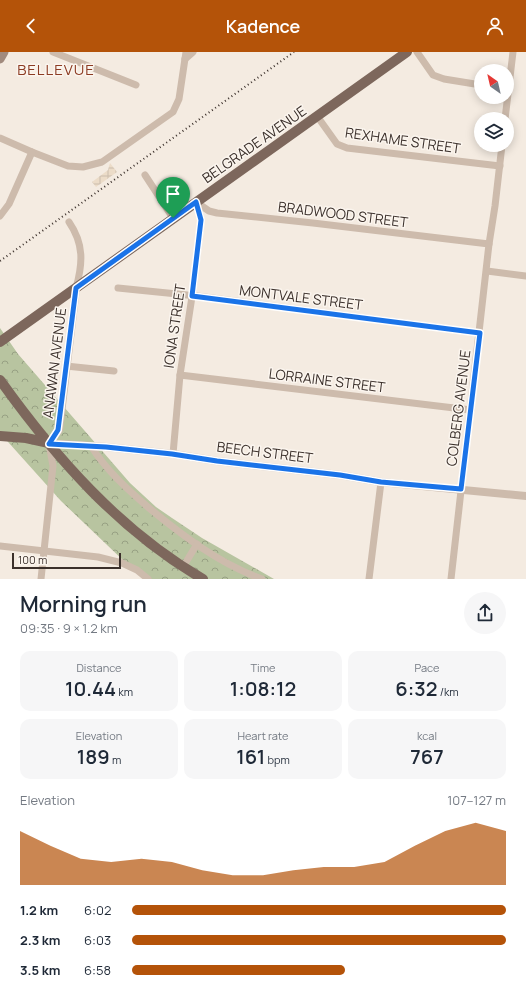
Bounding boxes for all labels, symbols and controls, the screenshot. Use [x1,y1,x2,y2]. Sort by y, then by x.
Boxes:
text: Kadence [226,14,300,38]
icon: back [20,15,42,37]
icon: person [484,15,506,37]
district label: BELLEVUE [17,59,95,80]
north arrow [474,64,514,104]
map controls [474,64,514,152]
street label: BELGRADE AVENUE [198,101,310,187]
button: layers [474,112,514,152]
street label: REXHAME STREET [344,122,463,158]
pin [156,177,190,218]
icon: arrive [162,183,184,205]
street label: BRADWOOD STREET [277,197,410,231]
street label: MONTVALE STREET [238,280,364,314]
street label: IONA STREET [159,282,189,369]
street label: ANAWAN AVENUE [38,307,70,419]
street label: COLBERG AVENUE [441,349,475,467]
street label: LORRAINE STREET [268,363,387,397]
street label: BEECH STREET [216,437,315,467]
scale bar [12,551,121,570]
text: 100 m [18,552,47,567]
text: Morning run [20,589,147,619]
button: share [464,592,506,634]
text: 09:35 · 9 × 1.2 km [20,619,118,637]
text: Distance [76,660,122,675]
text: Time [251,660,275,675]
text: Pace [415,660,439,675]
text: 10.44 [65,675,116,702]
text: 1:08:12 [230,675,296,702]
text: 6:32 [395,675,437,702]
text: km [116,684,133,699]
text: /km [437,684,459,699]
text: Elevation [76,728,122,743]
text: Heart rate [237,728,289,743]
text: kcal [417,728,437,743]
text: 189 [77,743,110,770]
text: 161 [236,743,265,770]
text: 767 [410,743,444,770]
text: m [110,752,121,767]
text: bpm [265,752,290,767]
text: Elevation [20,791,75,809]
text: 107–127 m [447,791,506,809]
text: 1.2 km [20,901,58,919]
text: 6:02 [84,901,111,919]
text: 2.3 km [20,931,61,949]
text: 6:03 [84,931,111,949]
text: 3.5 km [20,961,60,979]
text: 6:58 [84,961,111,979]

